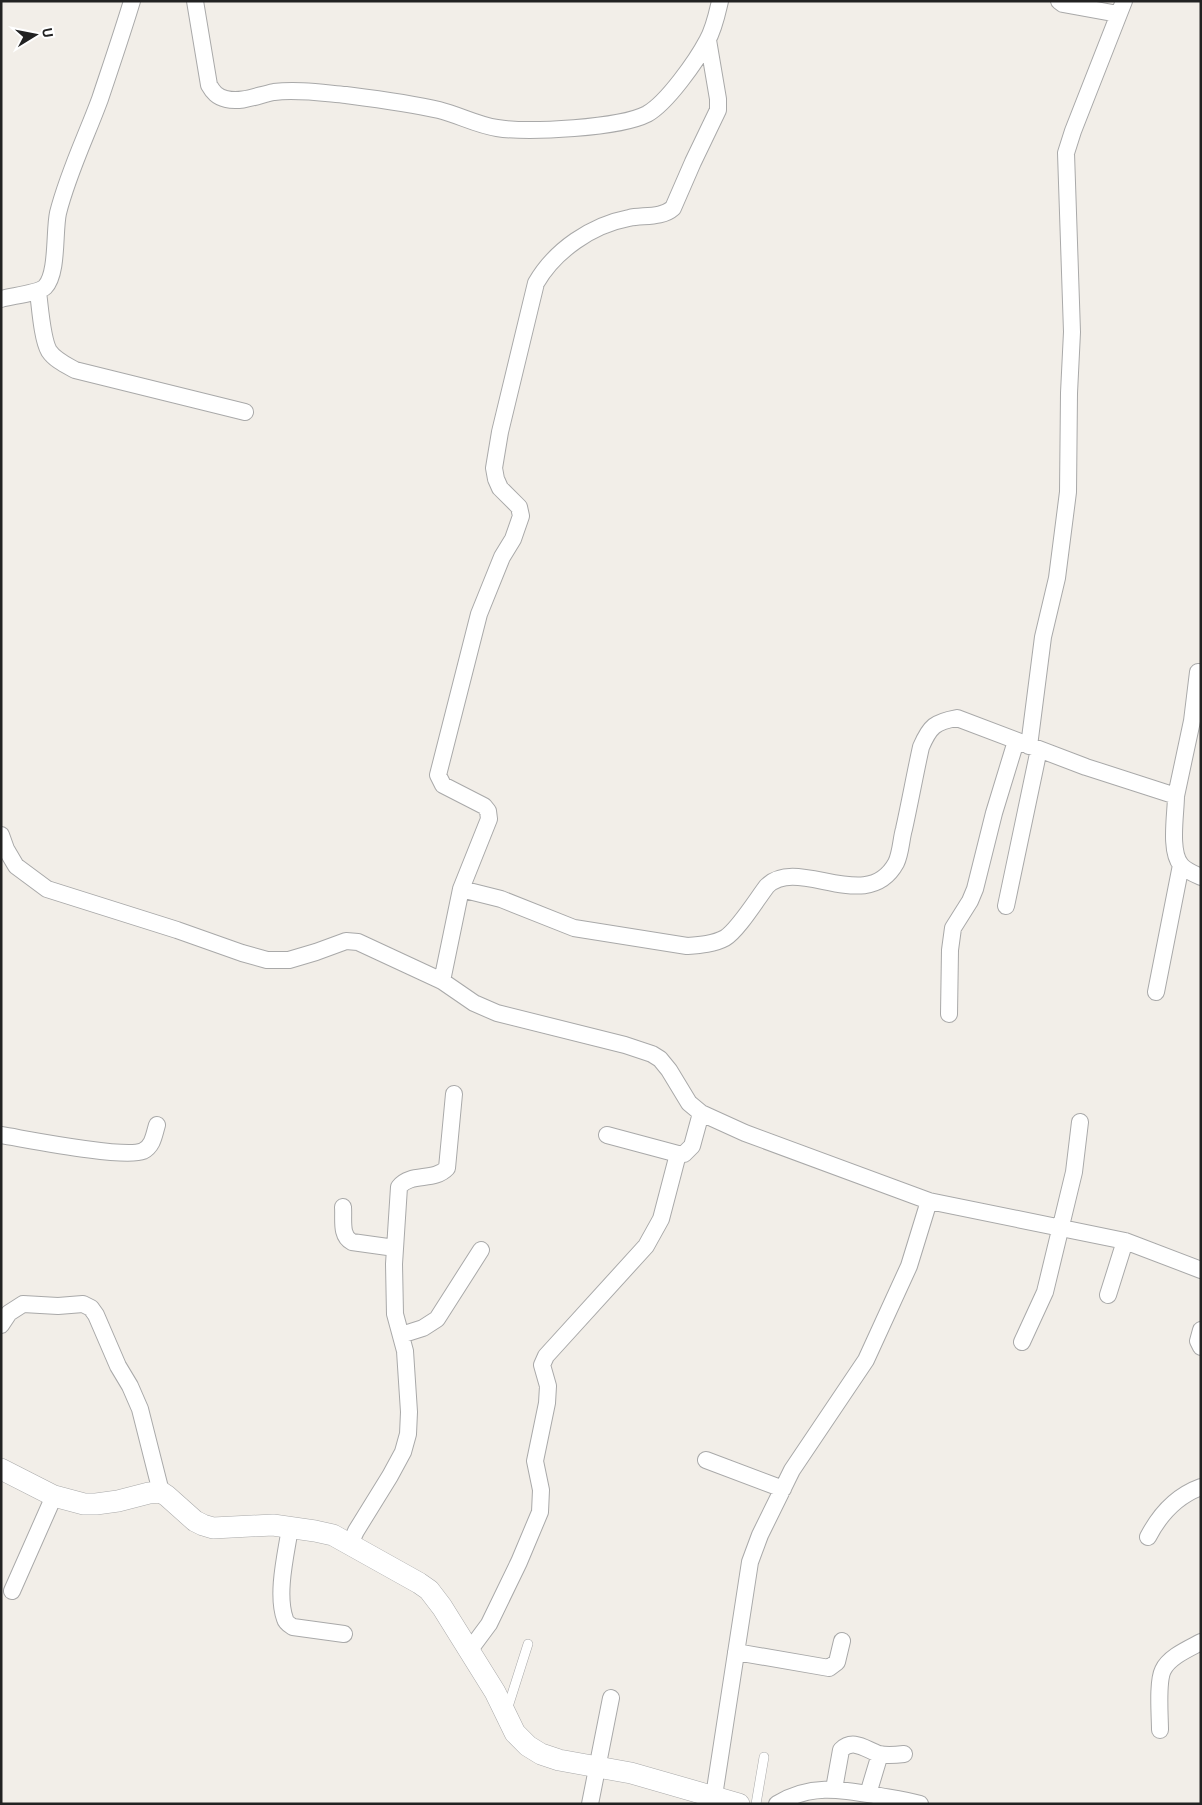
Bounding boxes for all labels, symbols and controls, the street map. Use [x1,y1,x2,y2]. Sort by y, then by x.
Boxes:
north arrow [10,10,60,60]
text: U [39,27,57,39]

